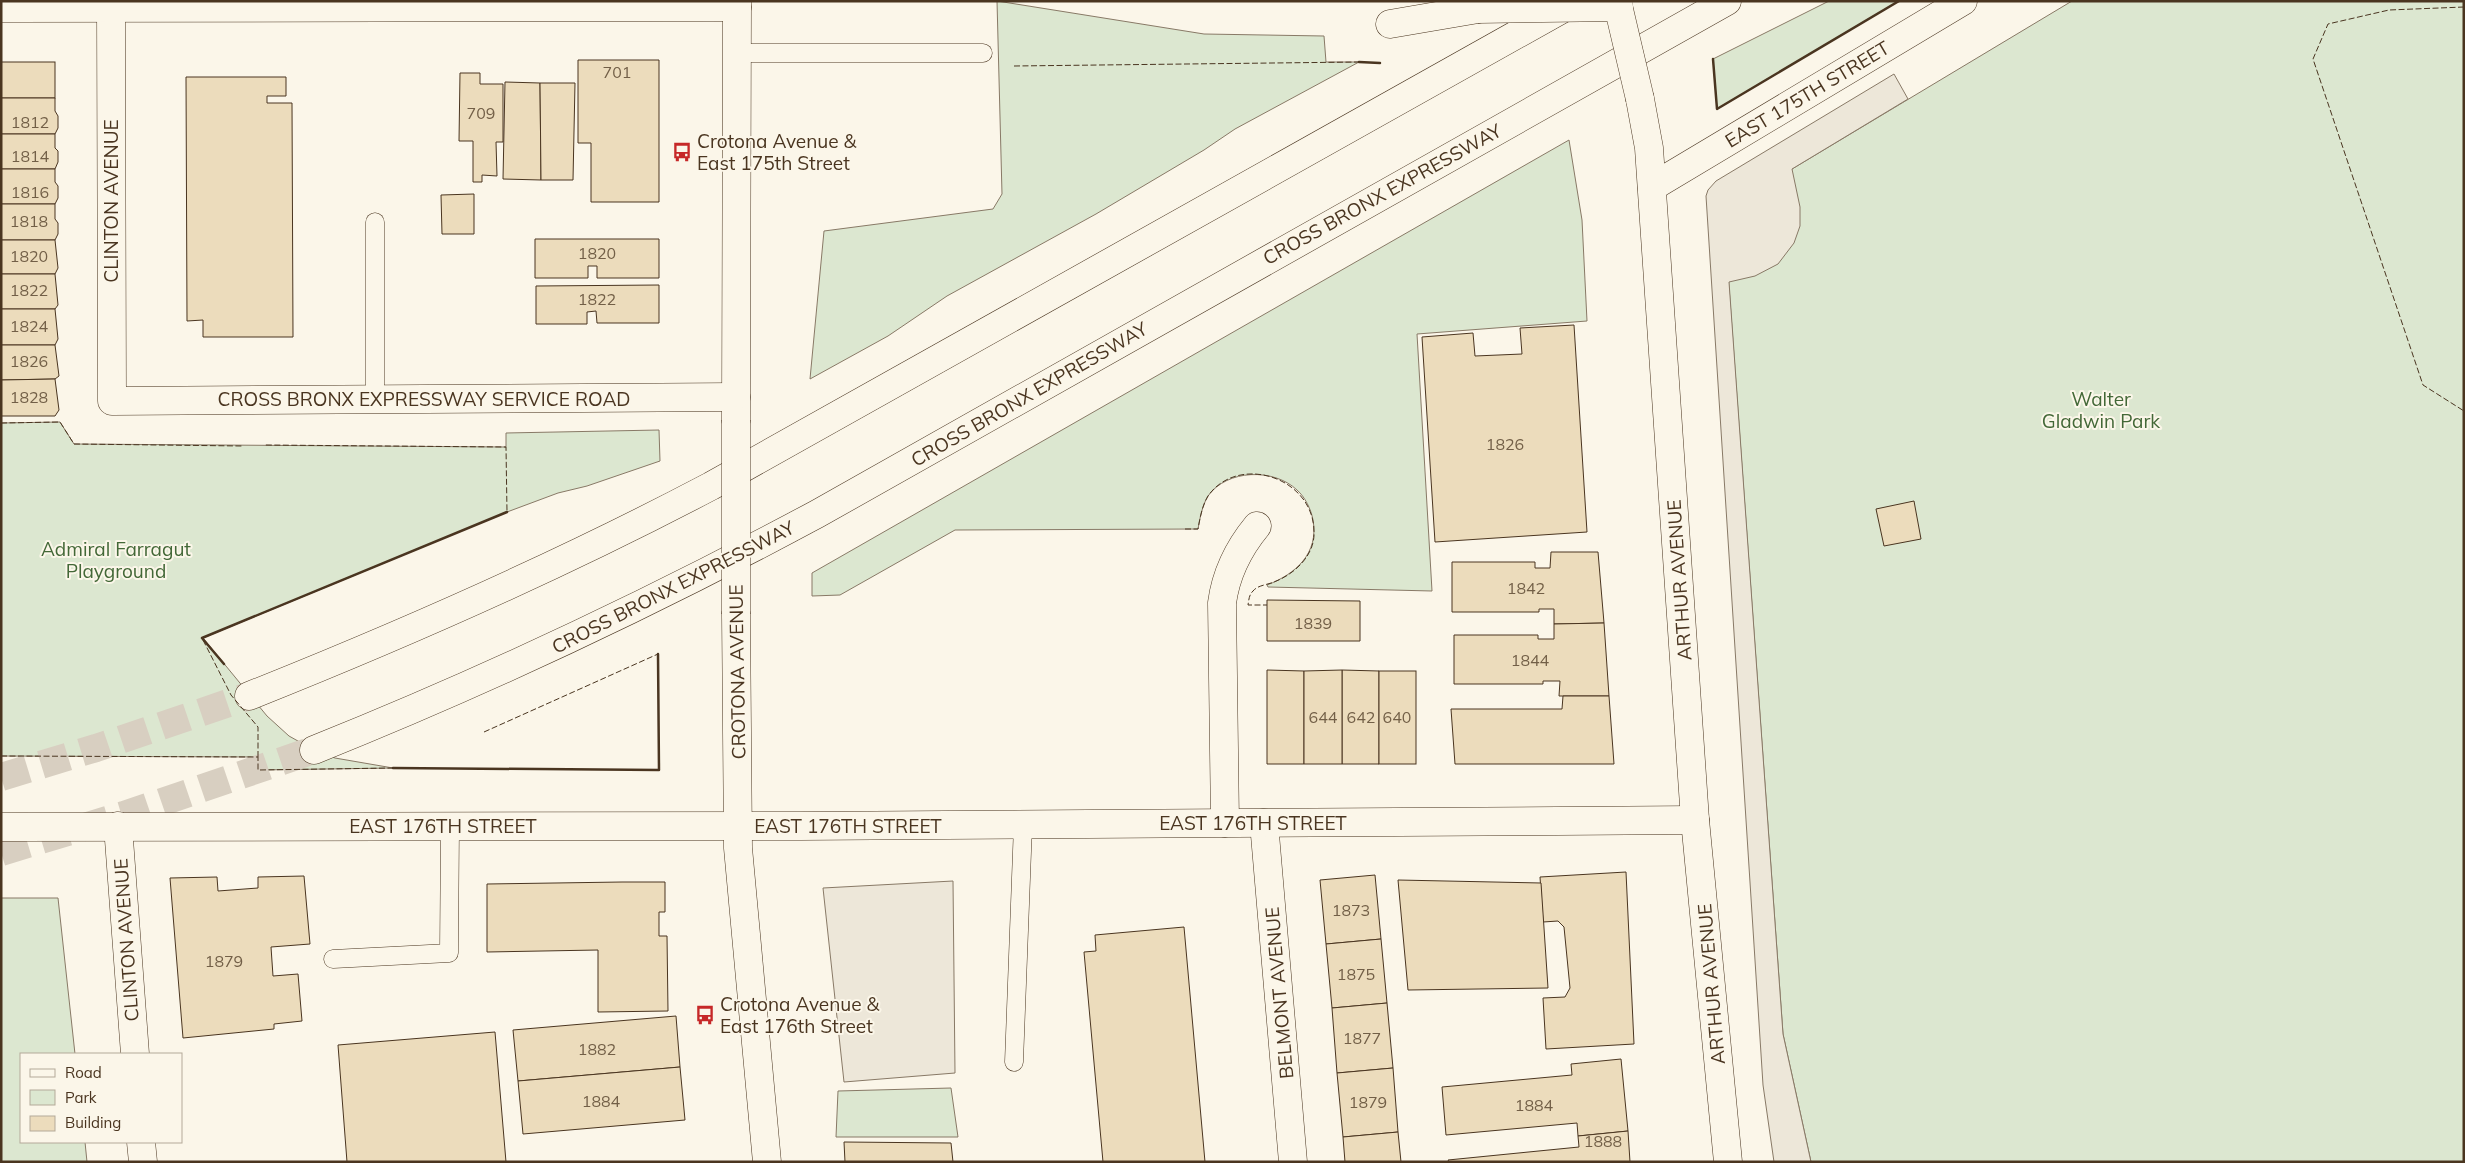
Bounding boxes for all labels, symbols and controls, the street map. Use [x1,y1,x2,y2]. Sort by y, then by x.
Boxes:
street label: EAST 175TH STREET [1720,35,1894,153]
house number: 701 [603,62,631,82]
house number: 709 [467,103,495,123]
house number: 1812 [11,112,49,132]
street label: CROSS BRONX EXPRESSWAY [1258,118,1506,270]
street label: CLINTON AVENUE [99,119,123,283]
place label: Crotona Avenue & East 175th Street [697,129,858,175]
bus stop icon: Crotona Avenue & East 175th Street [671,141,693,163]
house number: 1814 [11,146,50,166]
house number: 1816 [11,182,49,202]
house number: 1818 [10,211,48,231]
house number: 1820 [578,243,616,263]
house number: 1820 [10,246,48,266]
house number: 1822 [10,280,48,300]
house number: 1822 [578,289,616,309]
house number: 1824 [10,316,49,336]
street label: CROSS BRONX EXPRESSWAY [906,316,1152,472]
house number: 1826 [10,351,48,371]
house number: 1828 [10,387,48,407]
street label: CROSS BRONX EXPRESSWAY SERVICE ROAD [217,387,631,411]
park label: Walter Gladwin Park [2042,387,2160,433]
house number: 1826 [1486,434,1524,454]
street label: ARTHUR AVENUE [1661,499,1697,661]
street label: CROSS BRONX EXPRESSWAY [548,515,799,659]
park label: Admiral Farragut Playground [41,537,191,583]
house number: 1842 [1507,578,1545,598]
street label: CROTONA AVENUE [723,584,751,760]
house number: 1839 [1294,613,1332,633]
house number: 1844 [1511,650,1550,670]
house number: 644 [1309,707,1338,727]
house number: 642 [1347,707,1375,727]
house number: 640 [1383,707,1411,727]
street label: EAST 176TH STREET [1159,811,1347,835]
street label: EAST 176TH STREET [349,814,537,838]
street label: EAST 176TH STREET [754,814,942,838]
street label: CLINTON AVENUE [108,858,144,1022]
house number: 1873 [1332,900,1370,920]
street label: ARTHUR AVENUE [1692,903,1730,1065]
street label: BELMONT AVENUE [1260,906,1298,1080]
house number: 1879 [205,951,243,971]
house number: 1875 [1337,964,1375,984]
place label: Crotona Avenue & East 176th Street [720,992,881,1038]
bus stop icon: Crotona Avenue & East 176th Street [694,1004,716,1026]
house number: 1877 [1343,1028,1381,1048]
house number: 1882 [578,1039,616,1059]
legend [20,1053,182,1143]
text: Road [65,1063,102,1082]
text: Park [65,1088,97,1107]
house number: 1884 [582,1091,621,1111]
house number: 1879 [1349,1092,1387,1112]
house number: 1884 [1515,1095,1554,1115]
text: Building [65,1113,121,1132]
house number: 1888 [1584,1131,1622,1151]

